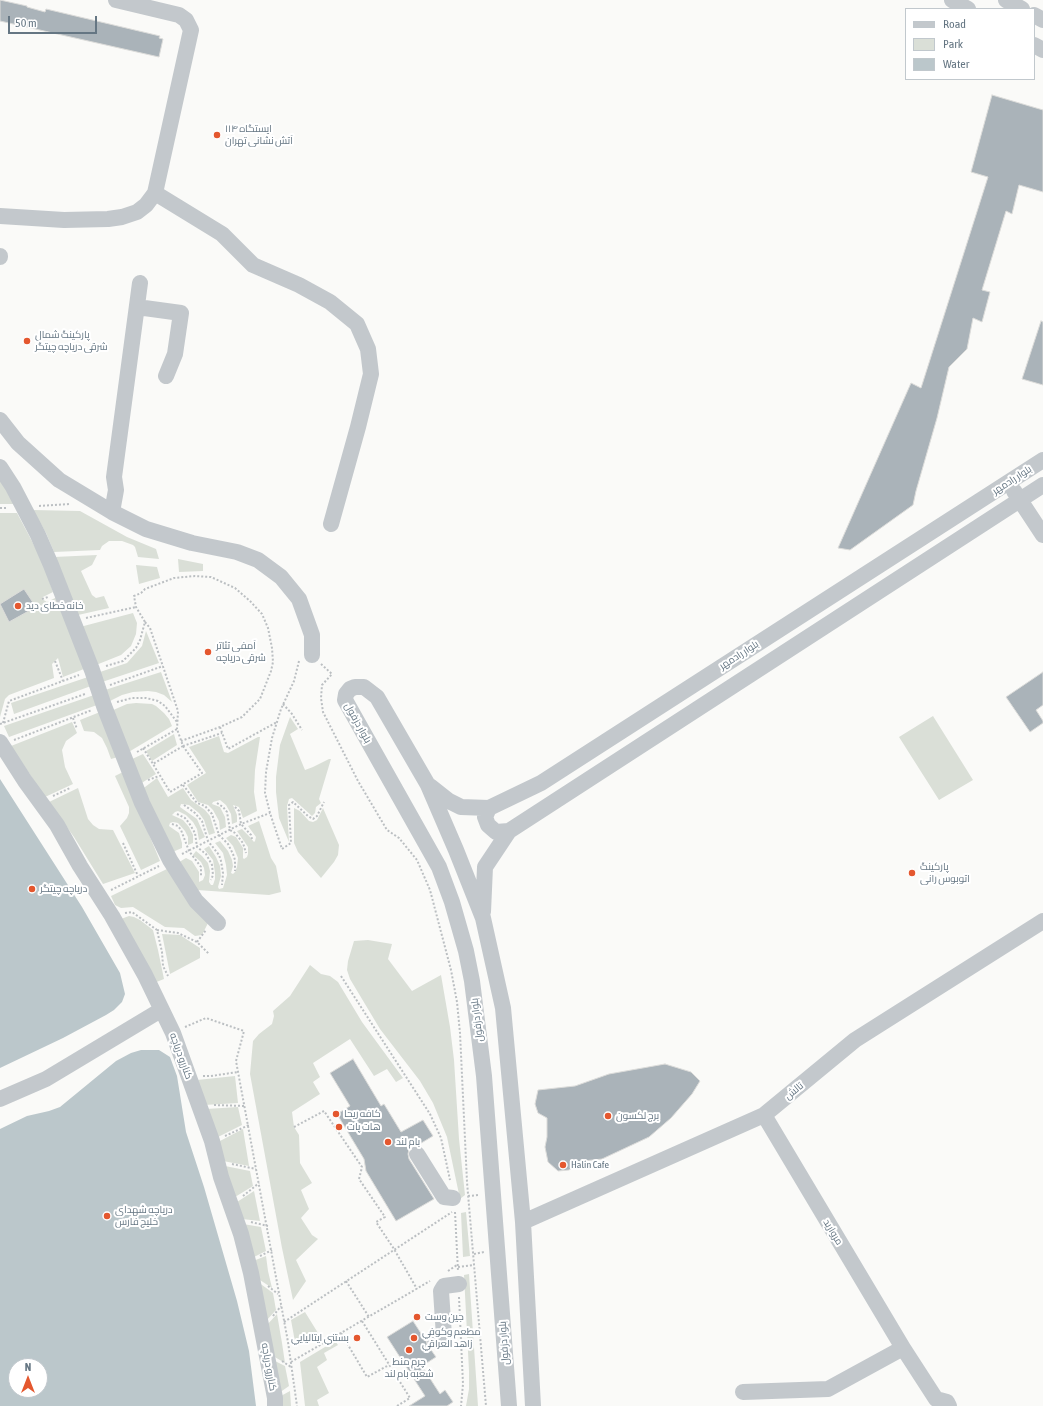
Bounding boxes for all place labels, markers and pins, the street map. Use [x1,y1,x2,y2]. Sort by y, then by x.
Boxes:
place label: ایستگاه ۱۱۴ آتش نشانی تهران [225,123,293,146]
marker: ایستگاه ۱۱۴ آتش نشانی تهران [212,130,222,140]
place label: پارکینگ شمال شرقی دریاچه چیتگر [35,329,108,352]
marker: پارکینگ شمال شرقی دریاچه چیتگر [22,336,32,346]
place label: خانه خطای دید [26,600,83,612]
marker: خانه خطای دید [13,601,23,611]
place label: آمفی تئاتر شرقی دریاچه [216,640,266,664]
marker: آمفی تئاتر شرقی دریاچه [203,647,213,657]
place label: پارکینگ اتوبوس رانی [920,861,970,884]
marker: پارکینگ اتوبوس رانی [907,868,917,878]
place label: دریاچه چیتگر [40,883,87,895]
marker: دریاچه چیتگر [27,884,37,894]
place label: کافه ریحا [344,1108,381,1120]
marker: کافه ریحا [331,1109,341,1119]
place label: برج لکسون [616,1110,659,1122]
marker: برج لکسون [603,1111,613,1121]
place label: هات پات [347,1121,381,1133]
marker: هات پات [334,1122,344,1132]
place label: بام لند [396,1136,420,1148]
marker: بام لند [383,1137,393,1147]
place label: Halin Cafe [571,1159,609,1171]
marker: Halin Cafe [558,1160,568,1170]
place label: دریاچه شهدای خلیج فارس [115,1204,173,1228]
marker: دریاچه شهدای خلیج فارس [102,1211,112,1221]
place label: جین وست [425,1311,464,1323]
marker: جین وست [412,1312,422,1322]
place label: مطعم وكوفي زاهد العراقي [422,1326,481,1350]
place label: بستني ايتاليايي [291,1332,349,1344]
marker: بستني ايتاليايي [352,1333,362,1343]
marker: مطعم وكوفي زاهد العراقي [409,1333,419,1343]
marker: چرم منط شعبه بام لند [404,1345,414,1355]
place label: چرم منط شعبه بام لند [384,1356,434,1380]

